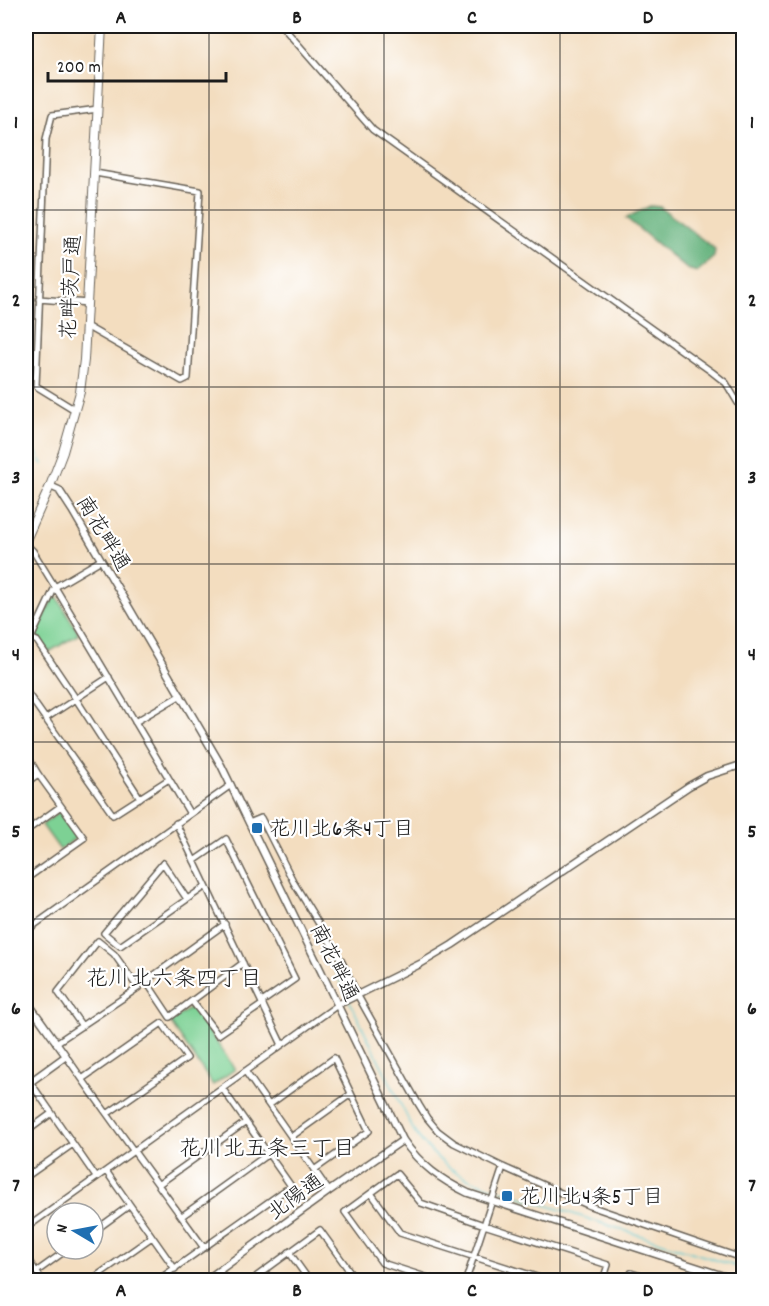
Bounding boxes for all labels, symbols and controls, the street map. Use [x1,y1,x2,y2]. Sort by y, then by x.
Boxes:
text: A [116,5,127,33]
text: B [292,5,302,33]
text: C [467,5,477,33]
text: D [643,5,654,33]
scale bar [48,45,226,83]
text: 200 m [57,56,101,81]
text: 1 [14,110,18,138]
text: 1 [750,110,754,138]
street label: 花畔茨戸通 [55,234,91,340]
text: 2 [12,288,20,316]
text: 2 [748,288,756,316]
text: 3 [12,465,20,493]
text: 3 [748,465,756,493]
street label: 南花畔通 [67,491,136,578]
text: 4 [12,642,20,670]
text: 4 [748,642,756,670]
place label: 花川北6条4丁目 [269,816,414,846]
text: 5 [11,819,21,847]
text: 5 [747,819,757,847]
marker: 花川北6条4丁目 [250,821,264,835]
street label: 南花畔通 [300,919,364,1008]
district label: 花川北六条四丁目 [86,965,262,996]
text: 6 [11,996,21,1024]
text: 6 [747,996,757,1024]
district label: 花川北五条三丁目 [179,1135,355,1166]
street label: 北陽通 [262,1168,331,1229]
text: 7 [12,1173,20,1201]
text: 7 [748,1173,756,1201]
place label: 花川北4条5丁目 [519,1184,663,1214]
marker: 花川北4条5丁目 [500,1189,514,1203]
north arrow [45,1201,105,1261]
text: N [51,1223,75,1235]
text: A [116,1278,127,1306]
text: B [292,1278,302,1306]
text: C [467,1278,477,1306]
text: D [643,1278,654,1306]

